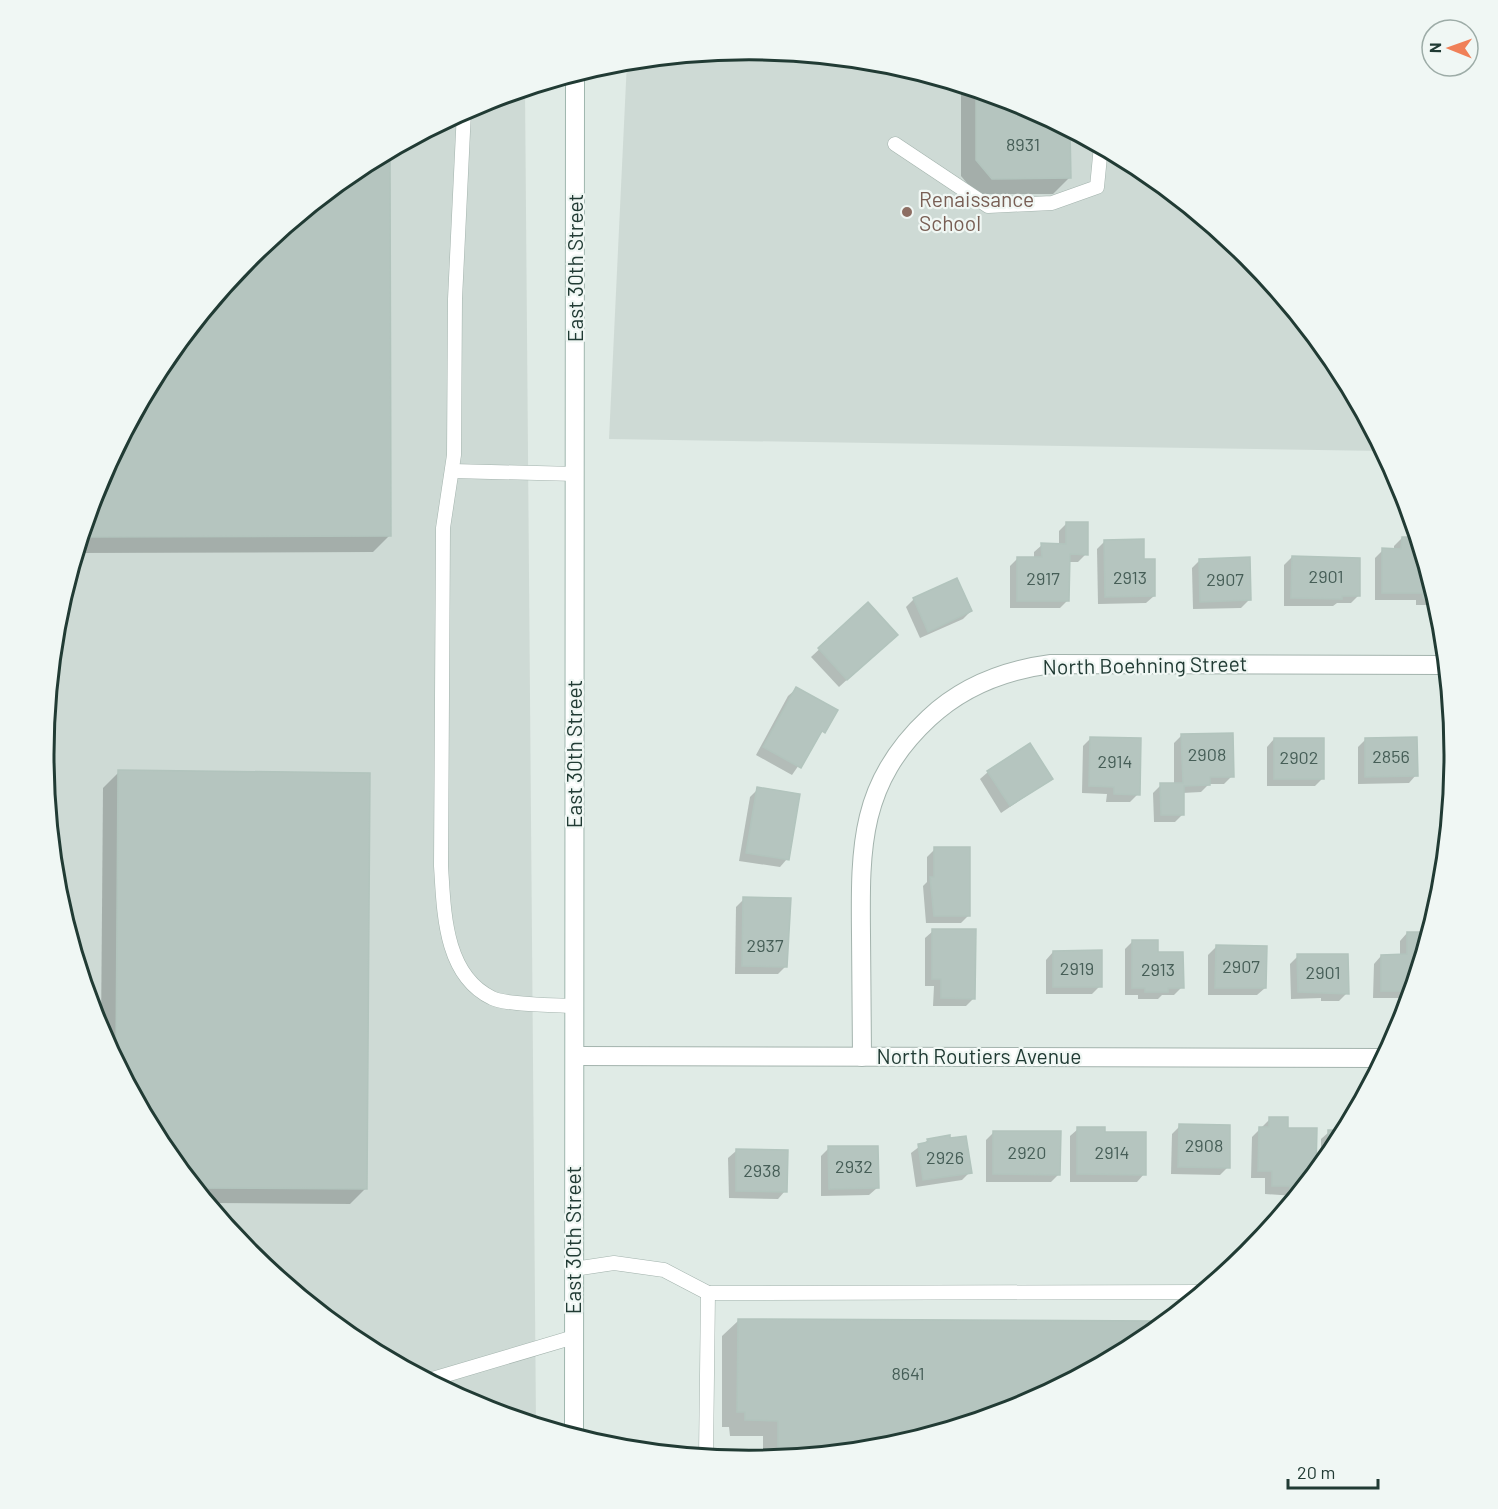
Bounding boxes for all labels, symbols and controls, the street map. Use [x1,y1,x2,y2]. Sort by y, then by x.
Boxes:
north arrow [1420,18,1480,78]
text: N [1425,42,1444,53]
house number: 8931 [1006,133,1040,155]
place label: Renaissance School [919,186,1034,235]
street label: East 30th Street [562,194,587,342]
marker: Renaissance School [900,205,914,219]
house number: 2901 [1309,565,1344,587]
house number: 2913 [1113,566,1147,588]
house number: 2917 [1026,567,1060,589]
house number: 2907 [1206,568,1244,590]
street label: North Boehning Street [1042,650,1247,679]
street label: East 30th Street [561,680,586,828]
house number: 2908 [1188,743,1226,765]
house number: 2856 [1372,745,1410,767]
house number: 2902 [1280,746,1318,768]
house number: 2914 [1098,750,1132,772]
house number: 2937 [747,934,784,956]
house number: 2907 [1222,955,1260,977]
house number: 2919 [1060,957,1094,979]
house number: 2913 [1141,958,1175,980]
house number: 2901 [1306,961,1341,983]
street label: North Routiers Avenue [876,1043,1082,1068]
house number: 2908 [1185,1134,1223,1156]
house number: 2920 [1008,1141,1046,1163]
house number: 2914 [1095,1141,1129,1163]
house number: 2926 [926,1146,964,1168]
house number: 2932 [835,1155,873,1177]
house number: 2938 [743,1159,781,1181]
street label: East 30th Street [560,1166,585,1314]
house number: 8641 [891,1362,925,1384]
scale bar [1288,1452,1378,1490]
text: 20 m [1297,1461,1335,1483]

